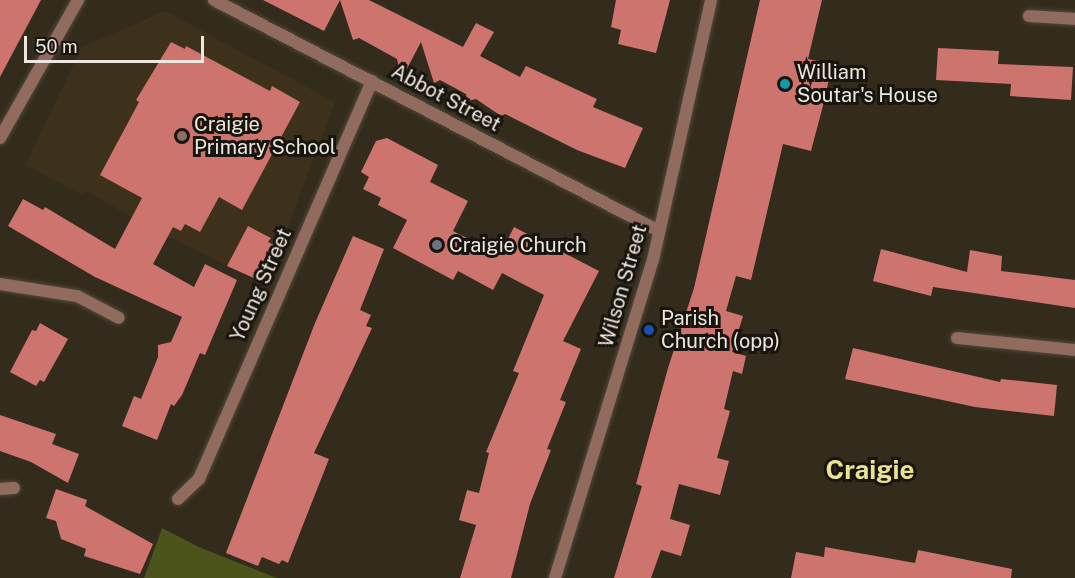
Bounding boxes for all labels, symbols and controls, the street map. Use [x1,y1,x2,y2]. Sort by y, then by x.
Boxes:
scale bar [27,24,207,62]
text: 50 m [35,36,78,57]
street label: Abbot Street [387,59,505,137]
place label: William Soutar's House [797,60,938,107]
marker: William Soutar's House [778,77,792,91]
place label: Craigie Primary School [194,112,336,159]
marker: Craigie Primary School [175,129,189,143]
street label: Wilson Street [594,222,652,350]
street label: Young Street [225,225,297,345]
place label: Craigie Church [449,233,587,257]
marker: Craigie Church [430,238,444,252]
place label: Parish Church (opp) [661,306,780,353]
marker: Parish Church (opp) [642,323,656,337]
district label: Craigie [826,454,914,486]

